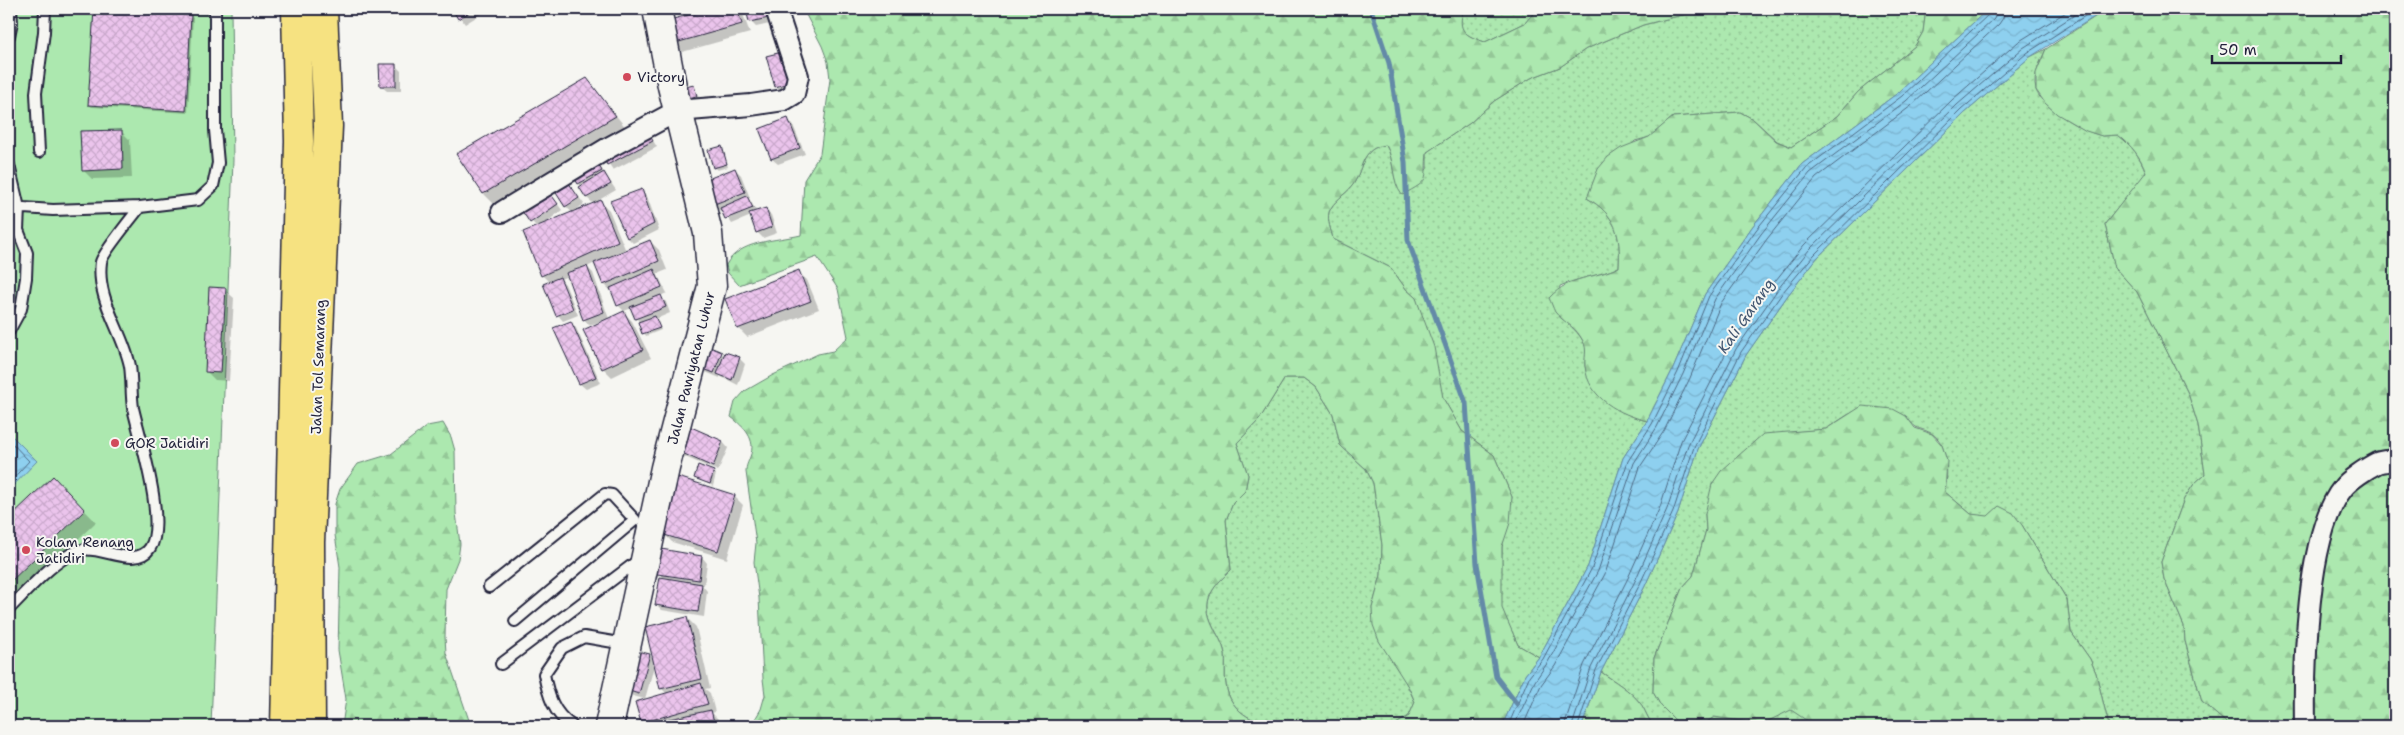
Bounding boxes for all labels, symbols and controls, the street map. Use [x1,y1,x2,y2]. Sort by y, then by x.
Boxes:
scale bar [2212,32,2340,64]
text: 50 m [2219,40,2257,60]
place label: Victory [637,68,685,86]
marker: Victory [621,71,633,83]
water label: Kali Garang [1713,275,1779,357]
street label: Jalan Pawiyatan Luhur [663,289,719,447]
street label: Jalan Tol Semarang [307,299,329,435]
place label: GOR Jatidiri [125,434,209,452]
marker: GOR Jatidiri [109,437,121,449]
place label: Kolam Renang Jatidiri [36,533,134,567]
marker: Kolam Renang Jatidiri [20,544,32,556]

